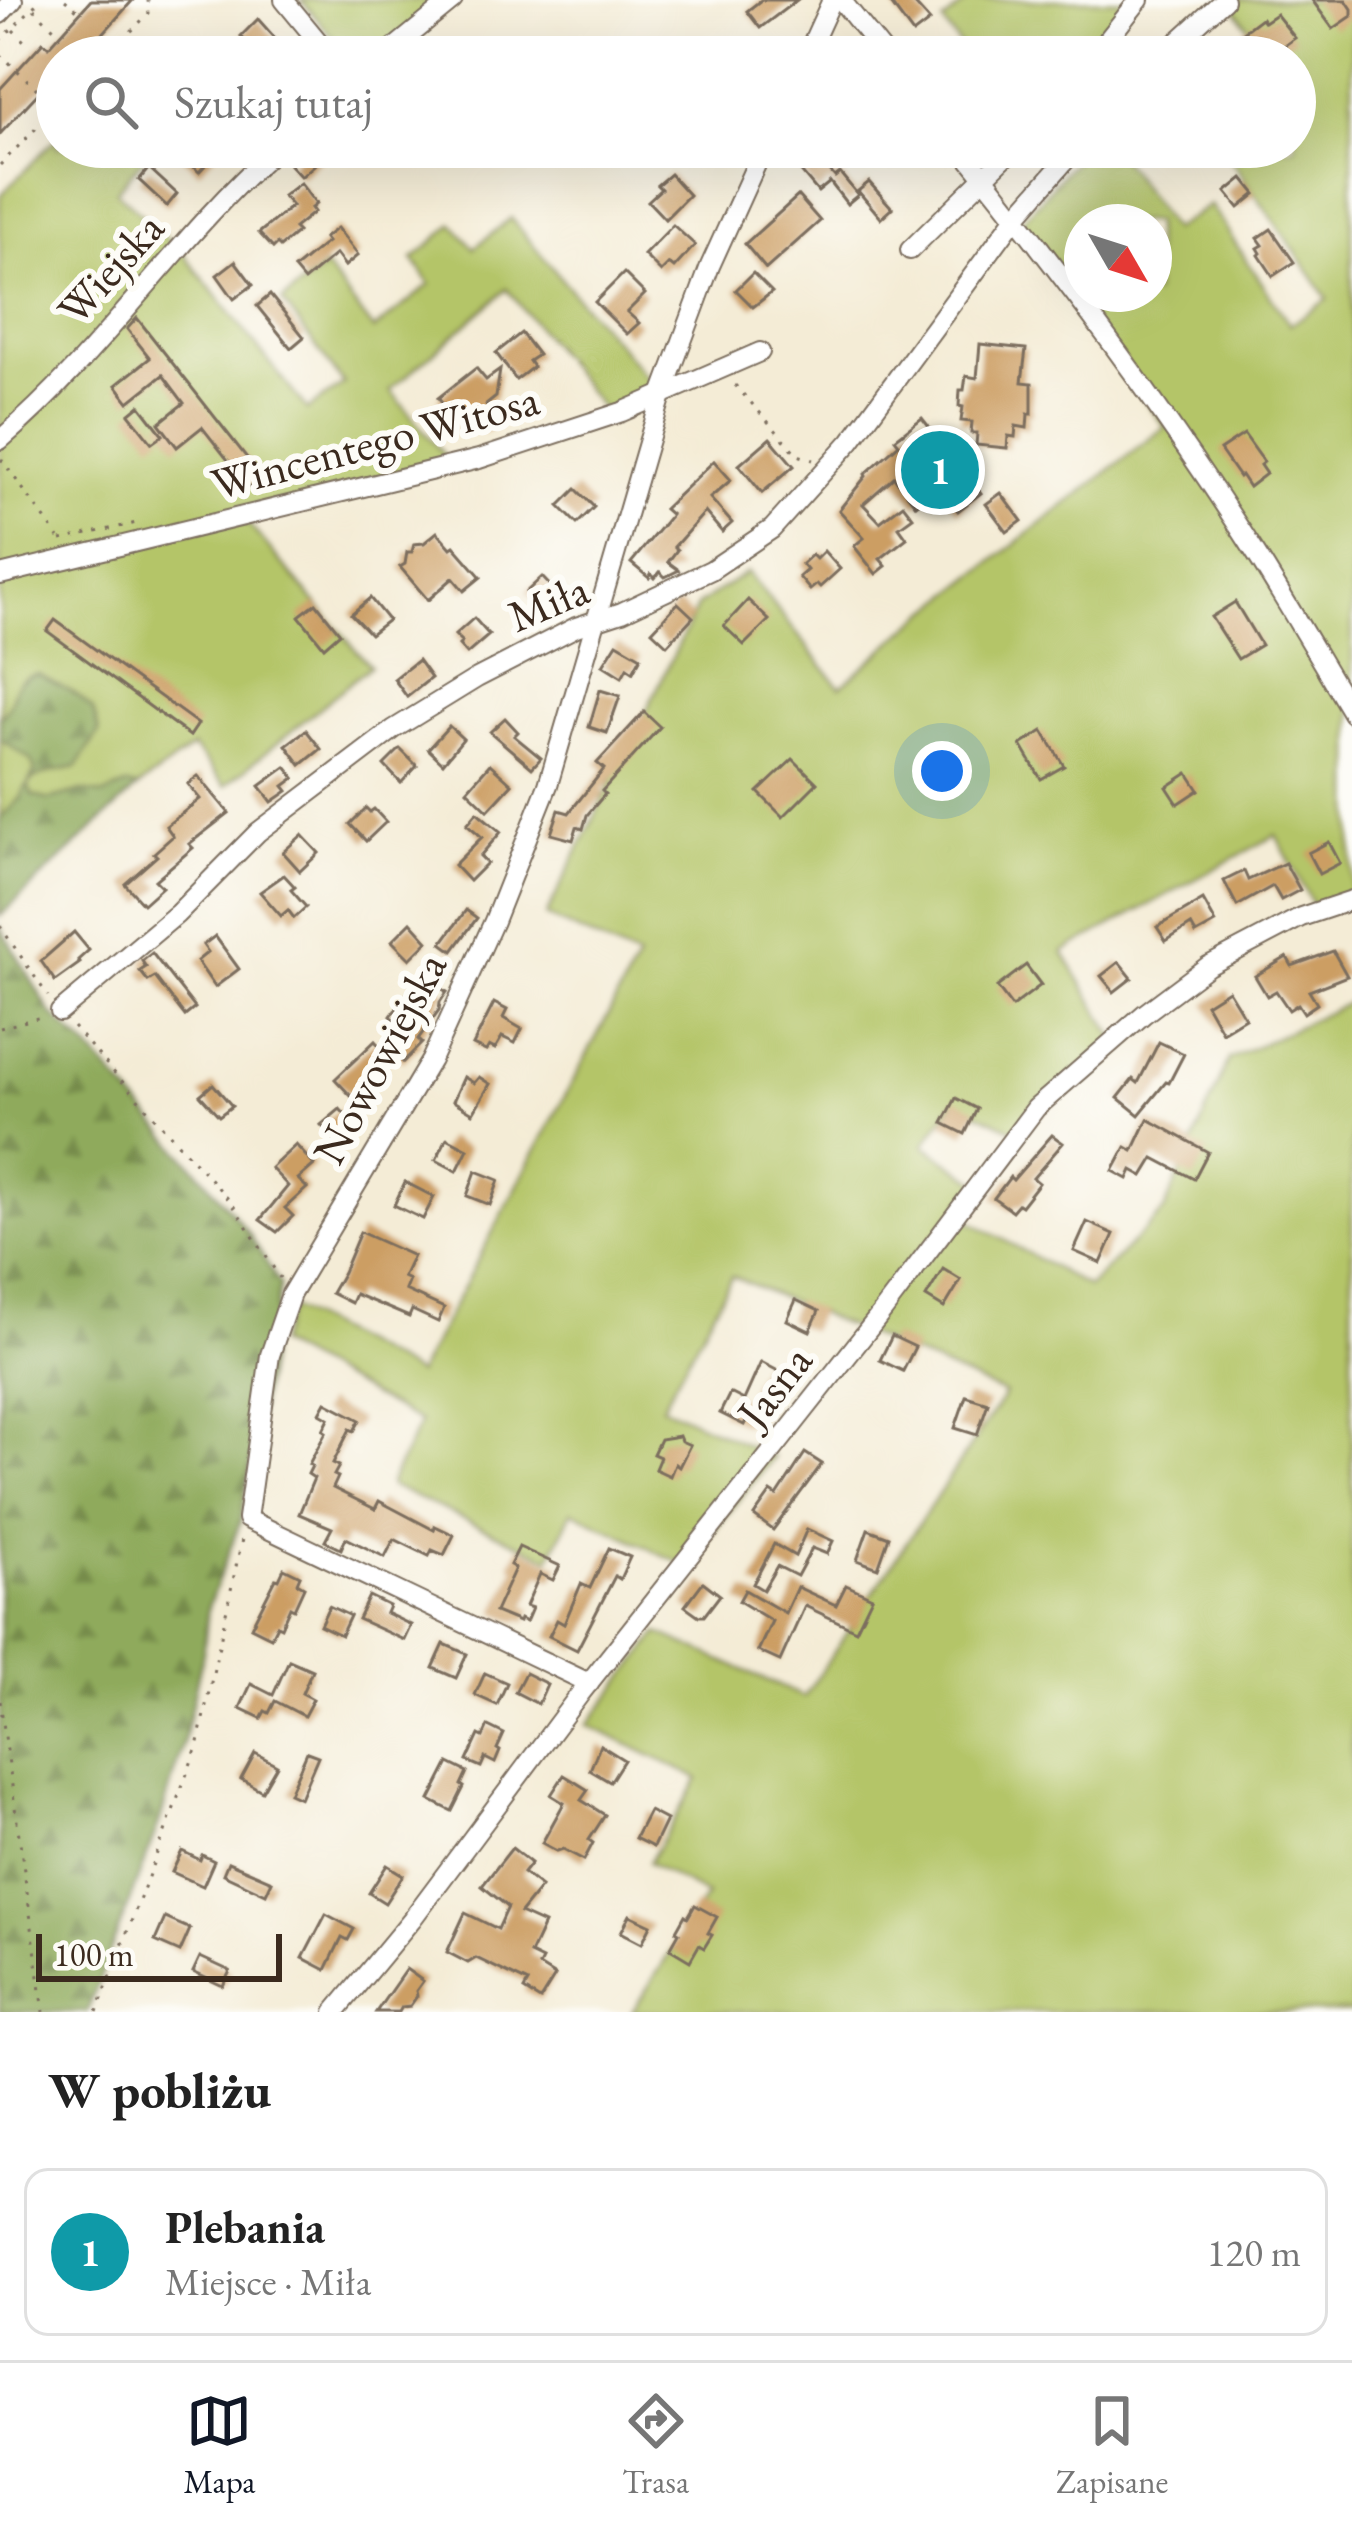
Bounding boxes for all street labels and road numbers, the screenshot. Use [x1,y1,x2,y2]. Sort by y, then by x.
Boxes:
street label: Wiejska [44,199,176,337]
street label: Wincentego Witosa [205,369,545,513]
street label: Miła [499,559,597,645]
street label: Nowowiejska [299,942,459,1174]
street label: Jasna [721,1333,824,1442]

